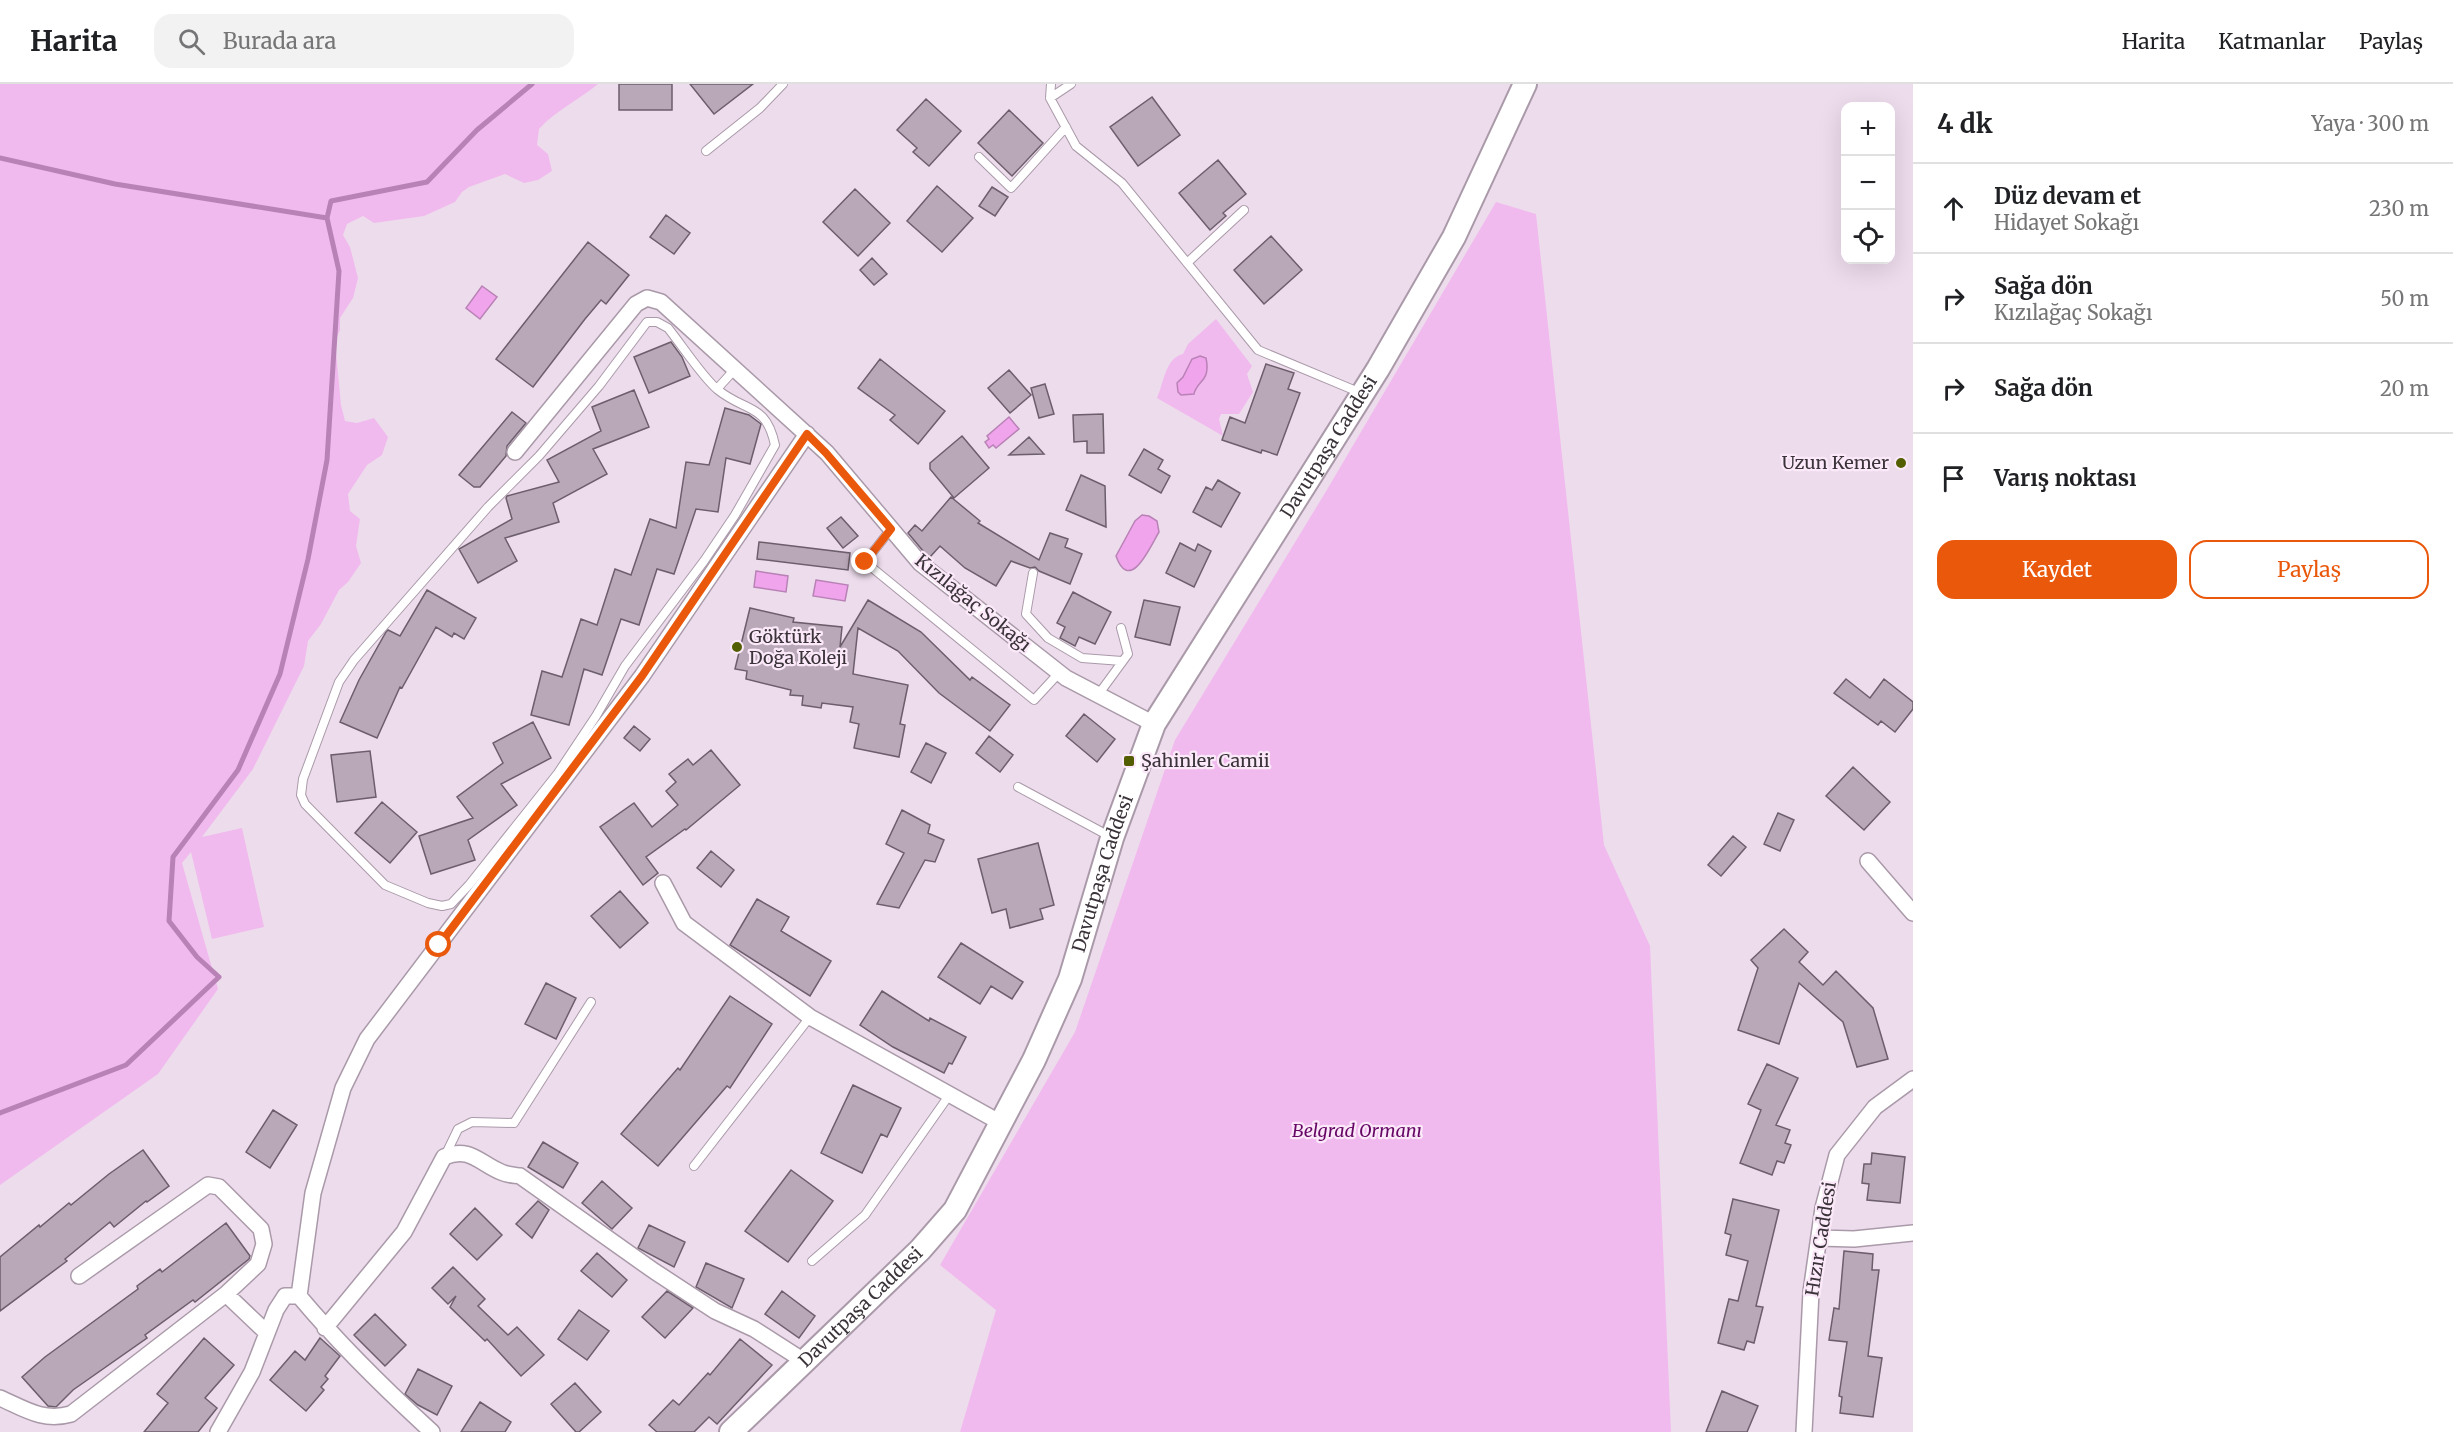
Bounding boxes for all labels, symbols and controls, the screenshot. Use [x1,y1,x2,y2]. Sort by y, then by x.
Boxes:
search box [154,14,574,68]
text: Harita [30,23,118,59]
icon: search [175,25,208,58]
text: Burada ara [223,27,336,55]
text: Harita [2122,28,2185,55]
text: Katmanlar [2218,28,2326,55]
text: Paylaş [2359,28,2423,55]
map controls [1841,102,1895,264]
button: + [1841,102,1895,156]
text: 4 dk [1937,107,1993,140]
text: Yaya · 300 m [2311,111,2429,136]
button: − [1841,156,1895,210]
text: Düz devam et [1994,182,2141,210]
icon: ahead [1937,192,1970,225]
text: 230 m [2369,196,2429,221]
button: locate [1841,210,1895,264]
text: Hidayet Sokağı [1994,210,2139,235]
text: Sağa dön [1994,272,2093,300]
icon: right [1937,282,1970,315]
text: 50 m [2380,286,2429,311]
text: Kızılağaç Sokağı [1994,300,2152,325]
street label: Davutpaşa Caddesi [1275,371,1382,522]
icon: right [1937,372,1970,405]
text: Sağa dön [1994,374,2093,402]
text: 20 m [2380,376,2429,401]
place label: Uzun Kemer [1782,451,1889,474]
marker: Uzun Kemer [1894,456,1908,470]
icon: arrive [1937,462,1970,495]
text: Varış noktası [1994,464,2136,492]
button: Kaydet [1937,540,2177,599]
button: Paylaş [2189,540,2429,599]
route end [851,548,877,574]
street label: Kızılağaç Sokağı [911,549,1036,657]
place label: Göktürk Doğa Koleji [749,625,847,669]
marker: Göktürk Doğa Koleji [730,640,744,654]
place label: Şahinler Camii [1141,749,1270,772]
marker: Şahinler Camii [1122,754,1136,768]
street label: Davutpaşa Caddesi [1067,792,1138,955]
route start [425,931,451,957]
park label: Belgrad Ormanı [1292,1119,1422,1142]
street label: Hızır Caddesi [1800,1180,1841,1298]
street label: Davutpaşa Caddesi [793,1242,927,1372]

